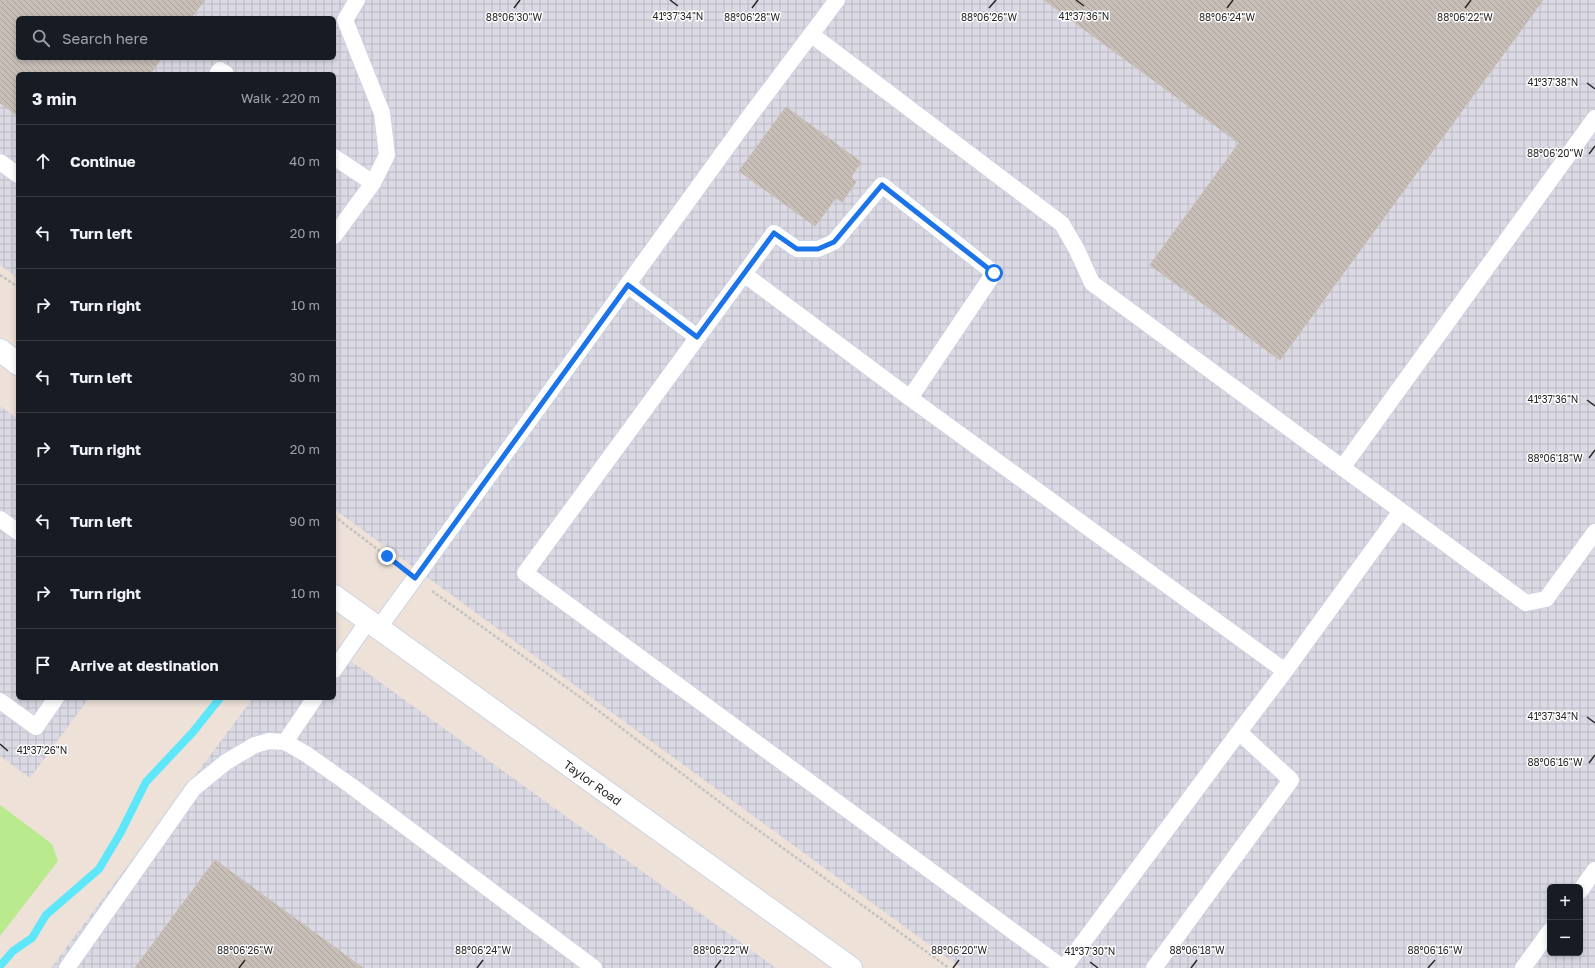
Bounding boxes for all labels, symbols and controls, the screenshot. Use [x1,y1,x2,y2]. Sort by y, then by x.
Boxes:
text: 41°37'34"N [653,10,703,22]
text: 41°37'36"N [1059,10,1109,22]
text: 88°06'30"W [486,11,543,23]
text: 88°06'28"W [724,11,780,23]
text: 88°06'26"W [961,11,1017,23]
text: 88°06'24"W [1199,11,1255,23]
text: 88°06'22"W [1437,11,1493,23]
search box [16,16,336,60]
icon: search [30,27,52,49]
text: Search here [62,29,148,47]
text: 41°37'38"N [1528,76,1578,88]
text: 3 min [32,88,76,109]
text: Walk · 220 m [241,90,320,106]
text: 88°06'20"W [1527,147,1584,159]
icon: ahead [32,150,54,172]
text: Continue [70,152,136,170]
text: 40 m [289,153,320,169]
icon: left [32,222,54,244]
text: Turn left [70,224,132,242]
text: 20 m [290,225,320,241]
route start [985,264,1003,282]
icon: right [32,294,54,316]
text: Turn right [70,296,141,314]
text: 10 m [291,297,320,313]
icon: left [32,366,54,388]
text: Turn left [70,368,132,386]
text: 30 m [290,369,320,385]
text: 41°37'36"N [1528,393,1578,405]
icon: right [32,438,54,460]
text: Turn right [70,440,141,458]
text: 20 m [290,441,320,457]
text: 88°06'18"W [1527,452,1583,464]
icon: left [32,510,54,532]
text: Turn left [70,512,132,530]
text: 90 m [289,513,320,529]
route end [378,547,396,565]
icon: right [32,582,54,604]
text: Turn right [70,584,141,602]
text: 10 m [291,585,320,601]
icon: arrive [32,654,54,676]
text: Arrive at destination [70,656,219,674]
text: 41°37'34"N [1528,710,1578,722]
text: 41°37'26"N [17,744,67,756]
street label: Taylor Road [561,756,625,808]
text: 88°06'16"W [1527,756,1583,768]
map controls [1547,884,1583,956]
button: + [1547,884,1583,920]
button: − [1547,920,1583,956]
text: 88°06'26"W [217,944,273,956]
text: 88°06'24"W [455,944,511,956]
text: 88°06'22"W [693,944,749,956]
text: 88°06'20"W [931,944,988,956]
text: 88°06'18"W [1169,944,1225,956]
text: 88°06'16"W [1407,944,1463,956]
text: 41°37'30"N [1065,945,1115,957]

